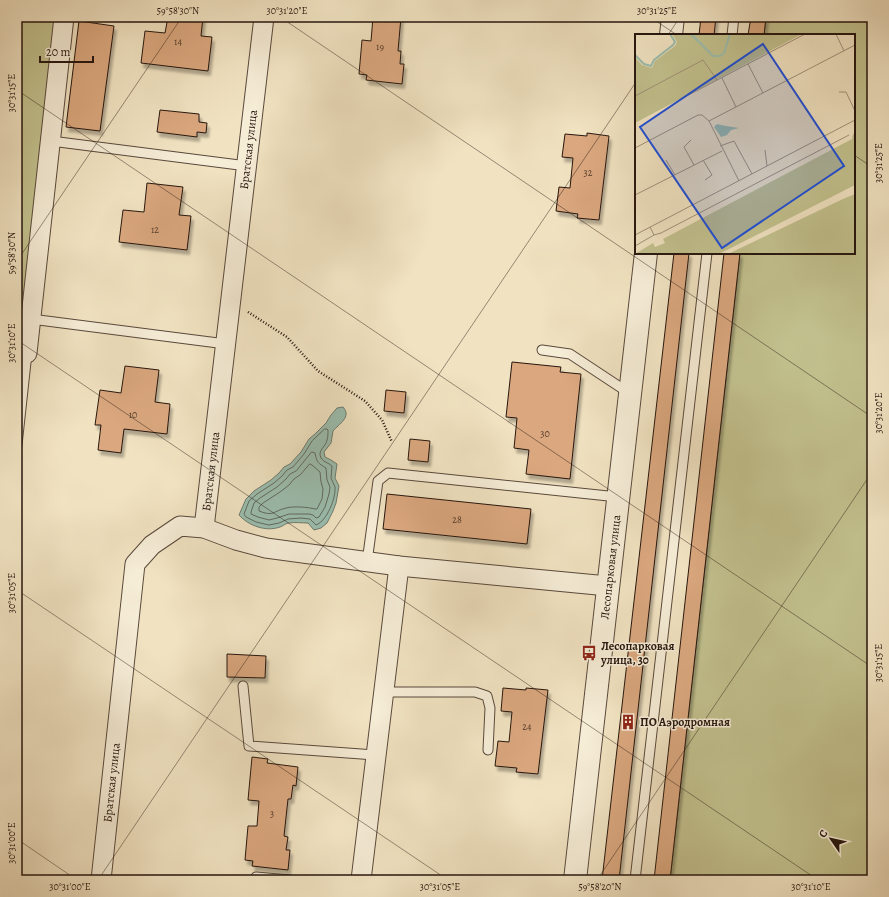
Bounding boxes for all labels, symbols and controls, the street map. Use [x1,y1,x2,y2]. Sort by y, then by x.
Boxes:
text: 59°58'30"N [157,4,199,17]
text: 30°31'20"E [267,4,307,17]
text: 30°31'25"E [637,4,677,17]
inset map [635,34,855,254]
house number: 14 [174,35,182,48]
scale bar [40,38,93,64]
house number: 19 [376,40,384,53]
text: 20 m [46,44,70,60]
text: 30°31'15"E [5,74,18,112]
street label: Братская улица [236,109,261,190]
text: 30°31'25"E [872,143,885,183]
house number: 32 [584,166,593,179]
house number: 12 [151,223,159,236]
text: 59°58'30"N [5,232,18,274]
text: 30°31'10"E [5,323,18,363]
text: 30°31'20"E [872,393,885,433]
house number: 10 [129,408,137,421]
house number: 30 [540,427,550,440]
street label: Братская улица [198,430,223,512]
house number: 28 [452,513,462,526]
street label: Лесопарковая улица [597,513,624,620]
text: 30°31'05"E [5,573,18,613]
place label: Лесопарковая улица, 30 [600,638,674,668]
bus stop icon: Лесопарковая улица, 30 [580,644,598,662]
text: 30°31'15"E [872,644,885,682]
building icon: ПО Аэродромная [619,713,637,731]
place label: ПО Аэродромная [640,714,730,730]
house number: 24 [522,720,532,733]
street label: Братская улица [99,742,124,823]
house number: 3 [270,807,274,820]
north arrow [811,819,851,859]
text: 30°31'00"E [5,822,18,864]
text: С [815,827,831,841]
text: 30°31'00"E [49,880,91,893]
text: 30°31'05"E [420,880,460,893]
text: 59°58'20"N [578,880,622,893]
text: 30°31'10"E [791,880,831,893]

